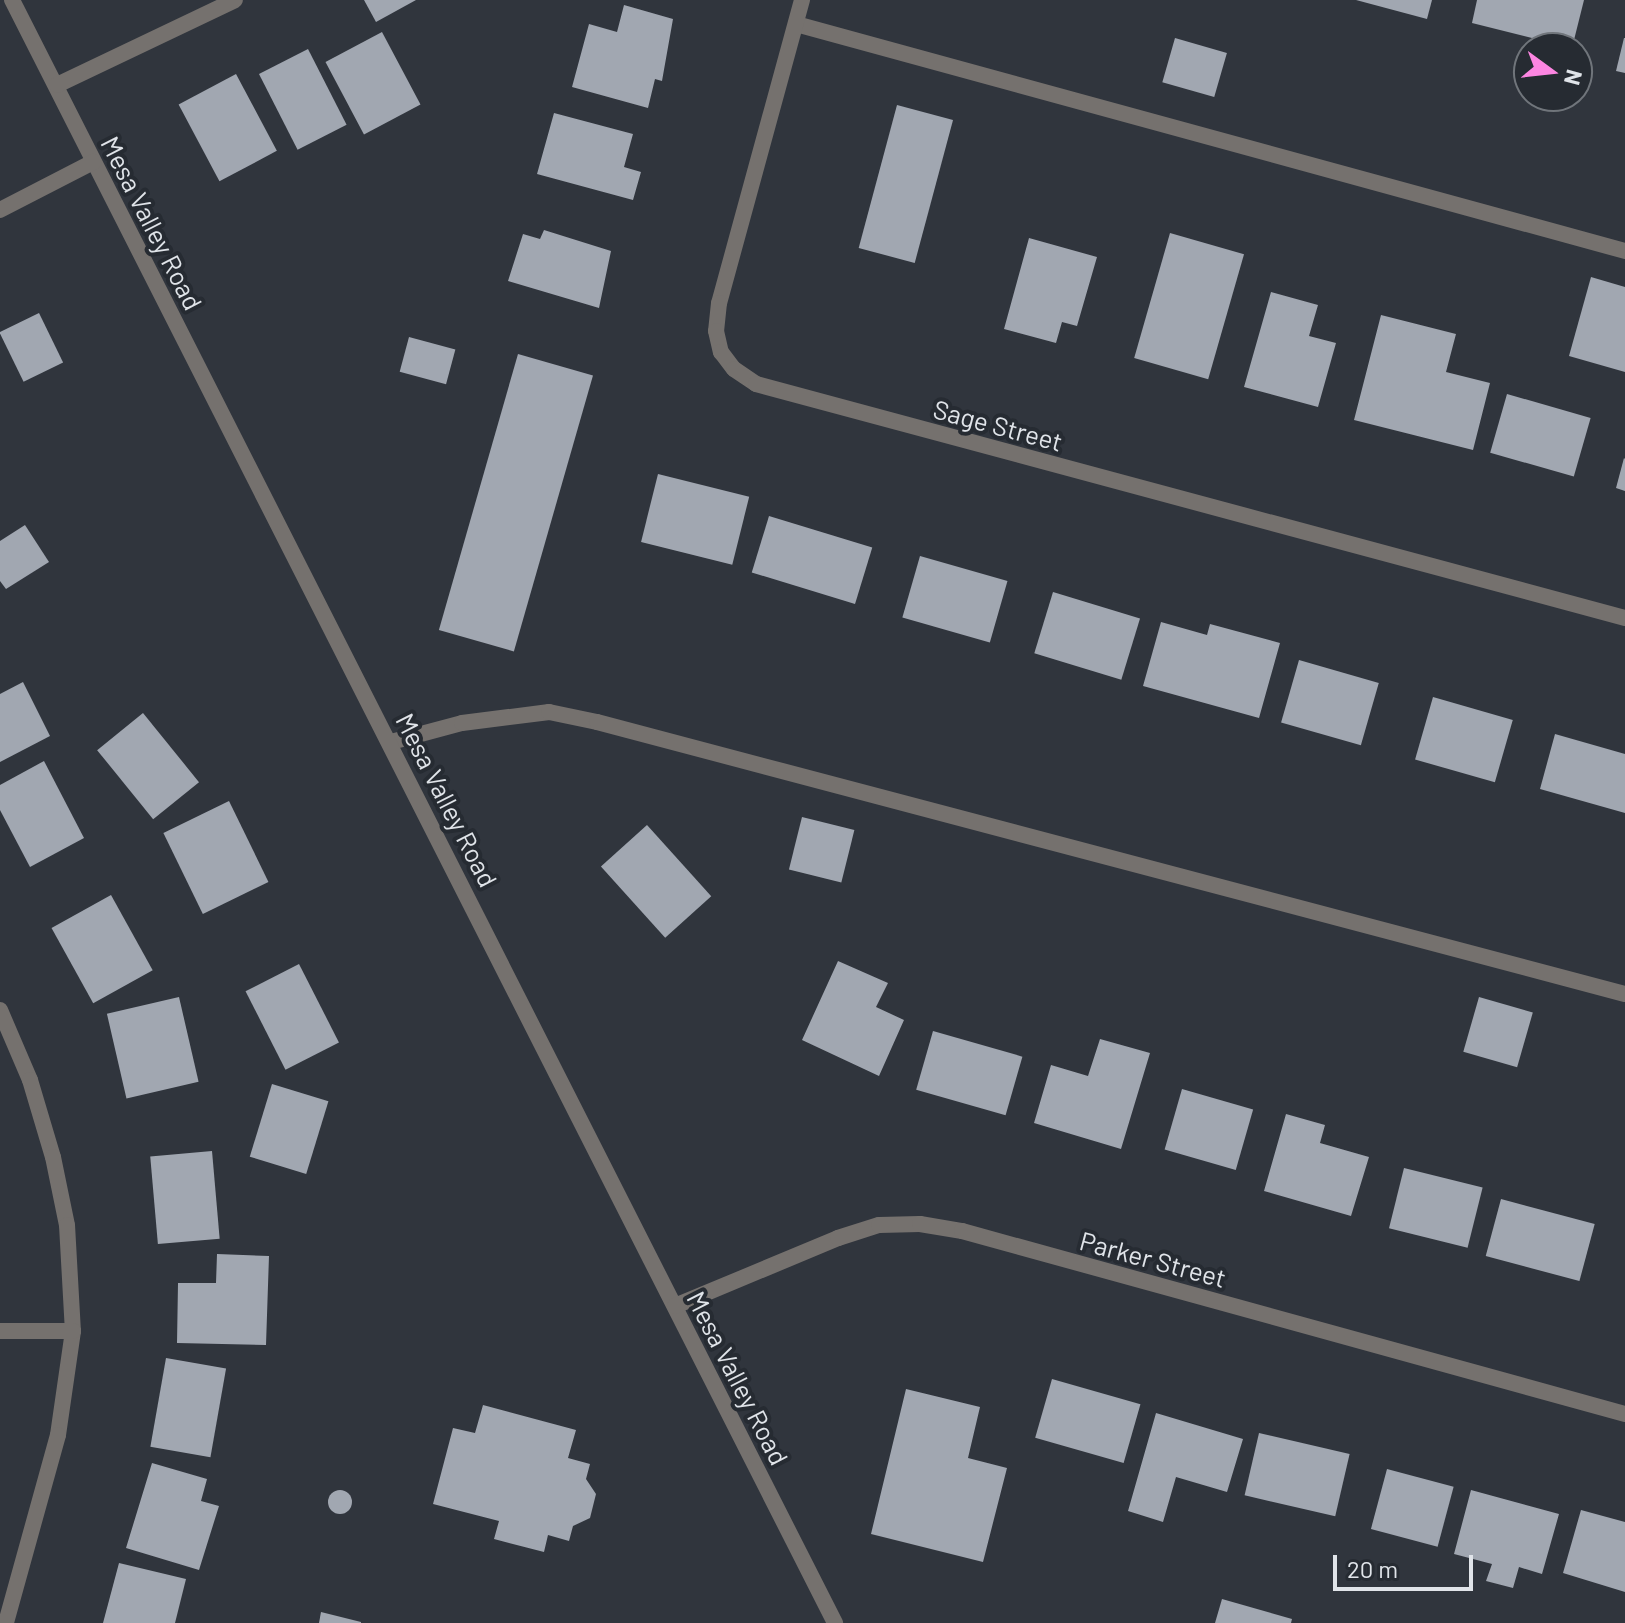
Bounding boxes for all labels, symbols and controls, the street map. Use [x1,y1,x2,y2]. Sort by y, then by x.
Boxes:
north arrow [1513,32,1593,112]
text: N [1560,67,1589,88]
street label: Mesa Valley Road [95,131,209,315]
street label: Sage Street [930,393,1066,457]
street label: Mesa Valley Road [390,708,504,892]
street label: Parker Street [1076,1225,1230,1293]
street label: Mesa Valley Road [681,1286,795,1470]
scale bar [1337,1539,1477,1589]
text: 20 m [1347,1554,1398,1583]

